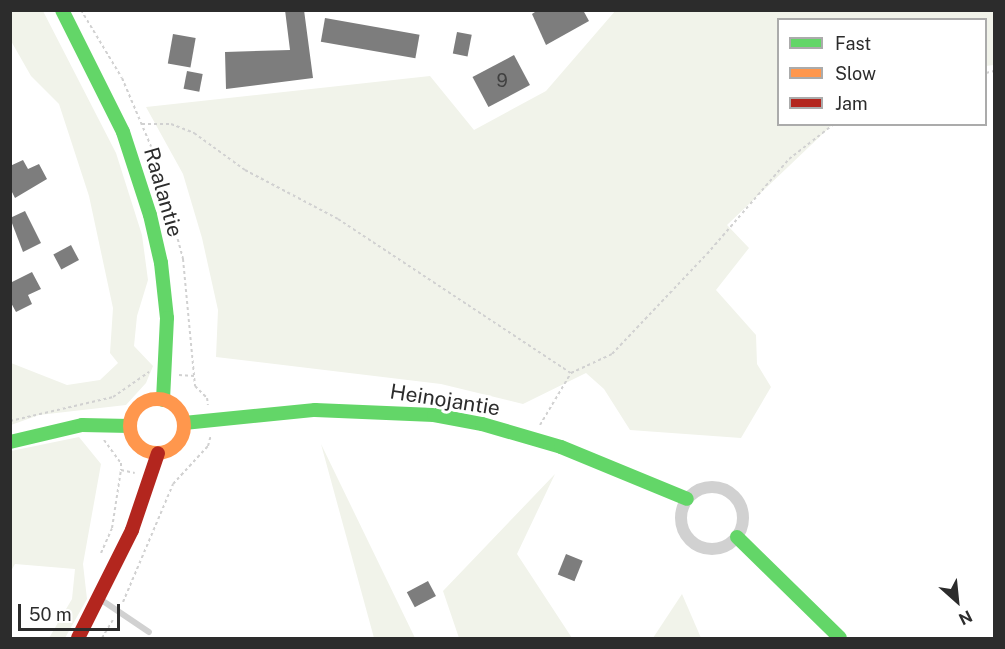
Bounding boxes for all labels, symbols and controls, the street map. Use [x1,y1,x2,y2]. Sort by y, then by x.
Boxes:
legend [777,18,987,126]
text: Fast [835,33,871,54]
text: Slow [835,63,876,84]
house number: 9 [496,70,508,92]
text: Jam [835,93,868,114]
street label: Raalantie [138,144,188,240]
street label: Heinojantie [388,379,502,421]
north arrow [927,571,987,631]
scale bar [21,592,123,630]
text: 50 m [29,604,72,625]
text: N [956,606,975,629]

